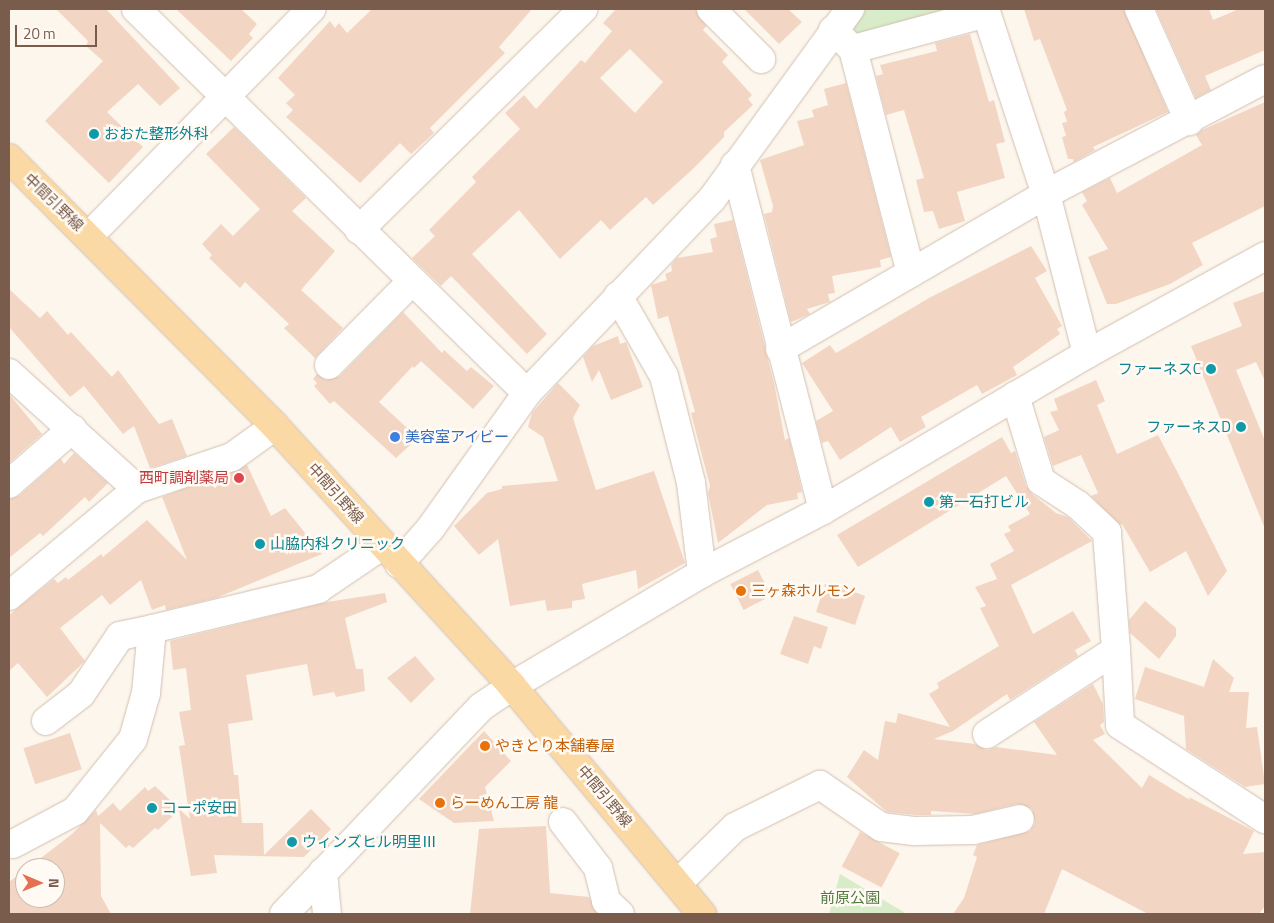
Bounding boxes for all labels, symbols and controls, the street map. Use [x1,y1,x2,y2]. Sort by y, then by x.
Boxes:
scale bar [18,15,100,47]
text: 20 m [23,22,56,45]
place label: おおた整形外科 [104,125,209,143]
marker: おおた整形外科 [88,128,100,140]
street label: 中間引野線 [21,169,87,235]
place label: ファーネスC [1118,360,1201,378]
marker: ファーネスC [1205,363,1217,375]
place label: ファーネスD [1146,418,1231,436]
marker: ファーネスD [1235,421,1247,433]
place label: 美容室アイビー [405,428,510,446]
marker: 美容室アイビー [389,431,401,443]
street label: 中間引野線 [304,459,368,527]
place label: 西町調剤薬局 [139,469,229,487]
marker: 西町調剤薬局 [233,472,245,484]
place label: 第一石打ビル [939,493,1029,511]
marker: 第一石打ビル [923,496,935,508]
place label: 山脇内科クリニック [270,535,405,553]
marker: 山脇内科クリニック [254,538,266,550]
place label: 三ヶ森ホルモン [751,582,856,600]
marker: 三ヶ森ホルモン [735,585,747,597]
place label: やきとり本舗春屋 [495,737,615,755]
marker: やきとり本舗春屋 [479,740,491,752]
street label: 中間引野線 [574,761,636,831]
place label: らーめん工房 龍 [450,794,558,812]
marker: らーめん工房 龍 [434,797,446,809]
place label: コーポ安田 [162,799,237,817]
marker: コーポ安田 [146,802,158,814]
place label: ウィンズヒル明里Ⅲ [302,833,437,851]
marker: ウィンズヒル明里Ⅲ [286,836,298,848]
north arrow [15,858,65,908]
text: N [44,878,65,888]
park label: 前原公園 [820,889,880,907]

